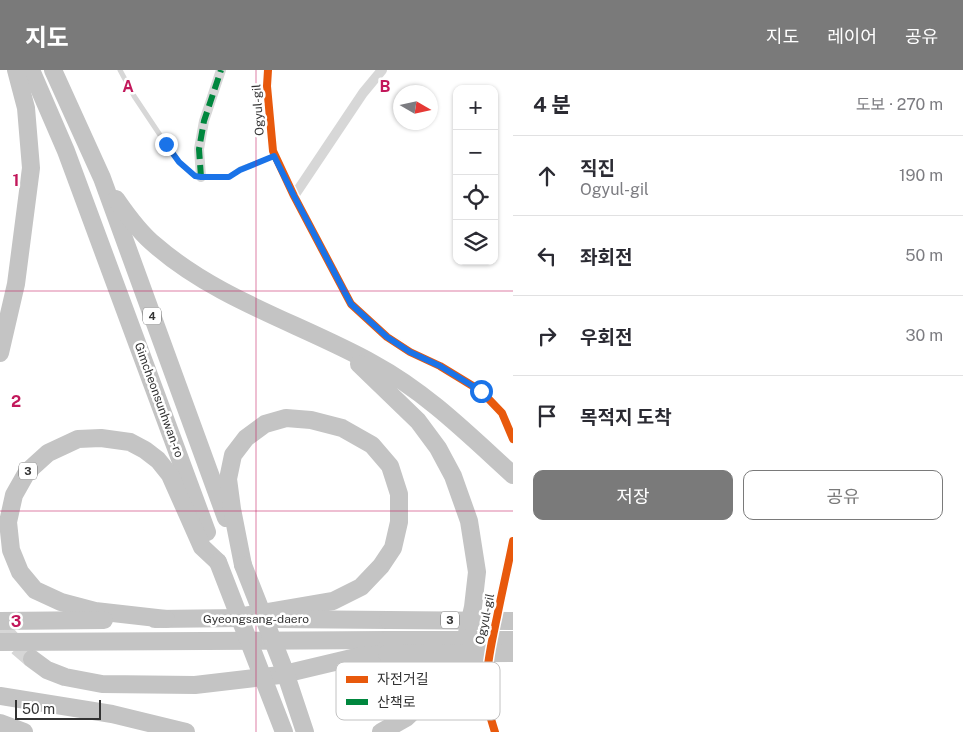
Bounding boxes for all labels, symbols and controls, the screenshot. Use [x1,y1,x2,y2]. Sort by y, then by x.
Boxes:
text: 지도 [25,23,69,51]
text: 지도 [766,26,799,47]
text: 레이어 [827,26,877,47]
text: 공유 [905,26,938,47]
text: A [122,77,134,96]
text: B [380,77,391,96]
street label: Ogyul-gil [249,83,267,136]
north arrow [393,85,438,130]
map controls [453,85,498,265]
button: + [453,85,498,130]
text: 4 분 [533,92,571,117]
text: 도보 · 270 m [856,95,943,114]
button: − [453,130,498,175]
route end [155,133,178,156]
text: 직진 [580,157,615,179]
icon: ahead [533,162,561,190]
text: 190 m [899,166,943,185]
text: 1 [13,171,19,190]
button: locate [453,175,498,220]
text: Ogyul-gil [580,180,649,199]
button: layers [453,220,498,265]
icon: left [533,242,561,270]
text: 좌회전 [580,246,632,268]
text: 50 m [905,246,943,265]
road number: 4 [143,308,161,325]
icon: right [533,322,561,350]
text: 우회전 [580,326,632,348]
text: 30 m [906,326,943,345]
street label: Gimcheonsunhwan-ro [132,341,186,460]
route start [470,380,493,403]
text: 2 [11,392,21,411]
icon: arrive [533,402,561,430]
text: 목적지 도착 [580,406,672,428]
road number: 3 [19,462,37,480]
button: 저장 [533,470,733,520]
button: 공유 [743,470,943,520]
street label: Ogyul-gil [473,592,497,646]
text: 3 [11,612,21,631]
street label: Gyeongsang-daero [203,612,309,626]
road number: 3 [441,612,459,628]
legend [336,662,500,720]
text: 자전거길 [377,671,429,687]
text: 산책로 [377,694,416,710]
scale bar [15,697,101,720]
text: 50 m [22,701,55,717]

